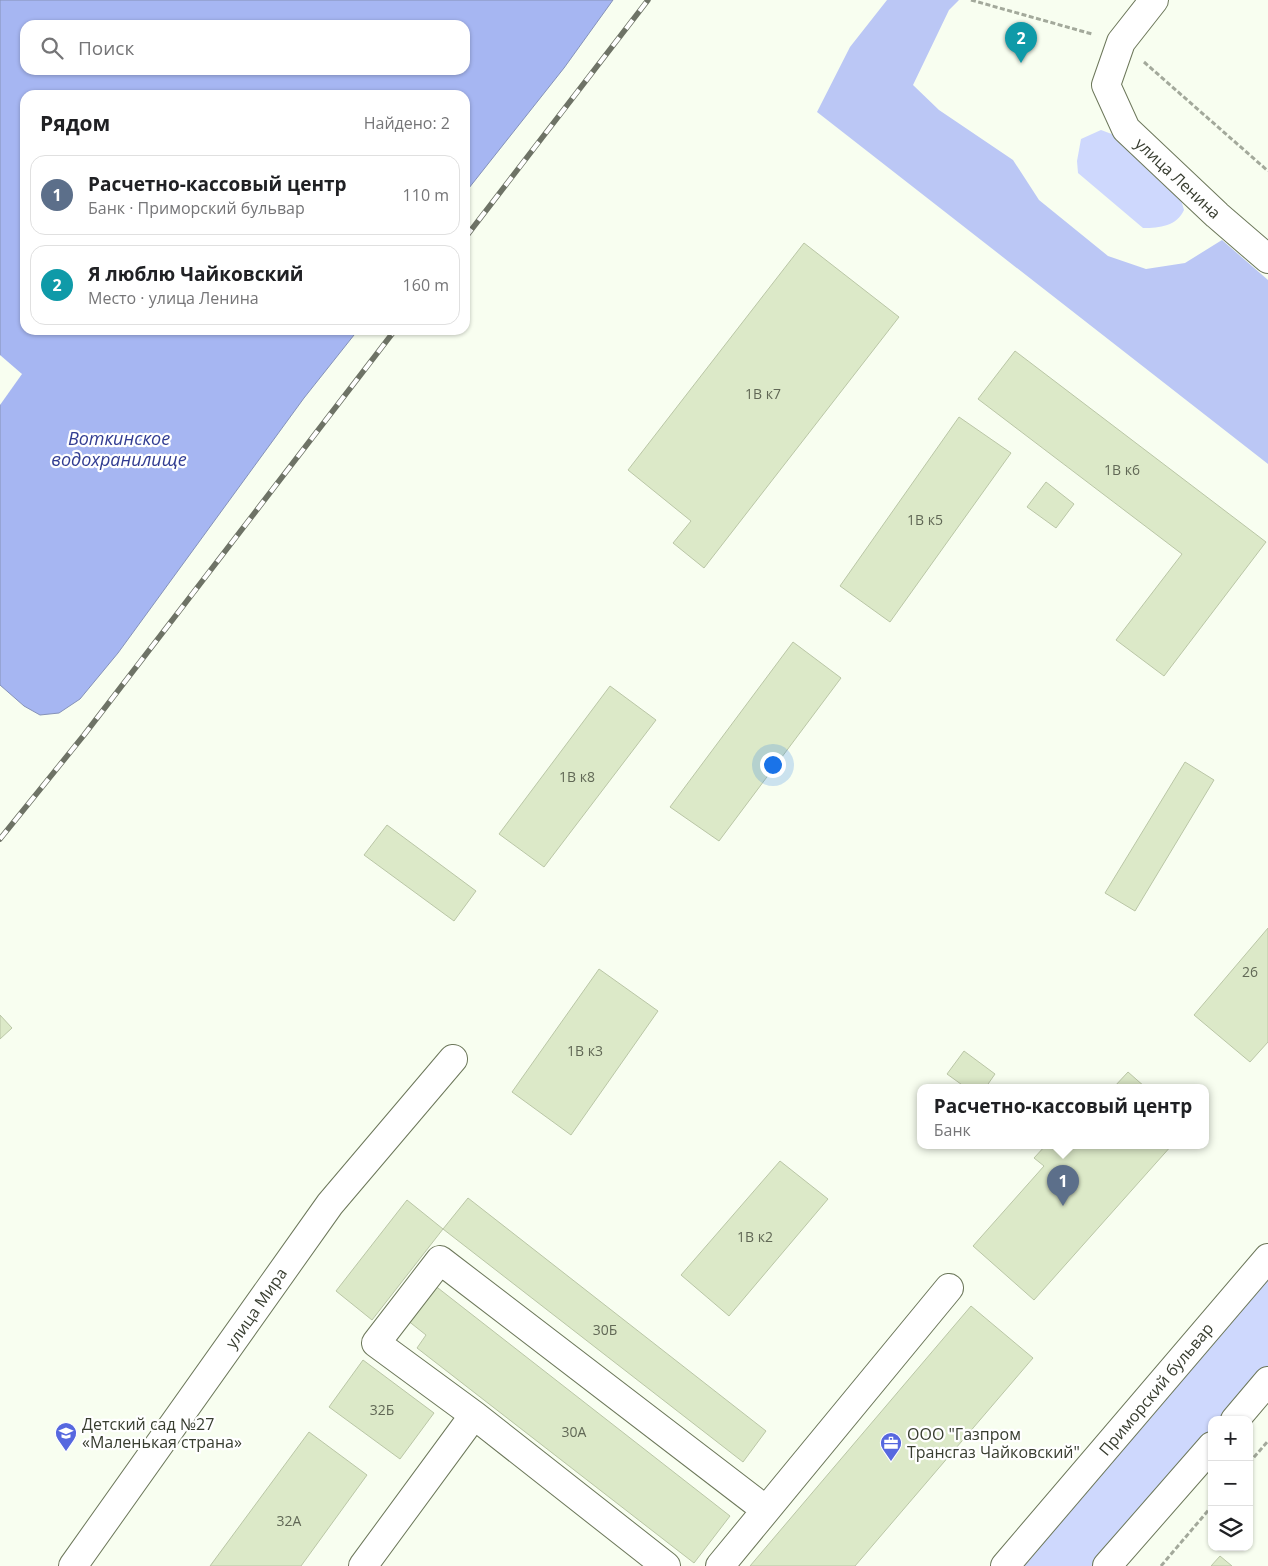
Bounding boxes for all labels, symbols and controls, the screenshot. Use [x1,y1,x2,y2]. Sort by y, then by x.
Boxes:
search box [20,20,470,75]
pin: 2 [1005,22,1037,63]
icon: search [38,34,66,62]
text: Поиск [78,35,134,61]
text: Рядом [40,109,110,137]
text: Найдено: 2 [364,112,450,134]
street label: улица Ленина [1130,132,1226,224]
text: Расчетно-кассовый центр [88,171,347,197]
text: 1 [52,184,62,206]
text: 110 m [403,184,449,206]
text: Банк · Приморский бульвар [88,197,305,219]
text: Я люблю Чайковский [88,261,304,287]
text: 2 [52,274,62,296]
text: 160 m [403,274,449,296]
text: Место · улица Ленина [88,287,259,309]
house number: 1В к7 [745,384,781,403]
water label: Воткинское водохранилище [51,426,187,471]
house number: 1В к6 [1104,460,1140,479]
house number: 1В к5 [907,510,943,529]
your location [760,752,786,778]
house number: 1В к8 [559,767,595,786]
house number: 26 [1242,962,1258,981]
house number: 1В к3 [567,1041,603,1060]
popup [917,1084,1209,1149]
text: Расчетно-кассовый центр [934,1093,1192,1119]
text: Банк [934,1119,971,1141]
pin: 1 [1047,1165,1079,1206]
house number: 1В к2 [737,1227,773,1246]
street label: улица Мира [220,1263,292,1353]
street label: Приморский бульвар [1094,1318,1218,1460]
house number: 30Б [593,1320,617,1339]
house number: 32Б [370,1400,394,1419]
place label: Детский сад №27 «Маленькая страна» [82,1413,242,1453]
map controls [1208,1416,1253,1551]
button: + [1208,1416,1253,1461]
school or university icon: Детский сад №27 «Маленькая страна» [54,1421,78,1452]
house number: 30А [562,1422,587,1441]
place label: ООО "Газпром Трансгаз Чайковский" [907,1423,1080,1463]
office icon: ООО "Газпром Трансгаз Чайковский" [879,1431,903,1462]
button: − [1208,1461,1253,1506]
button: layers [1208,1506,1253,1551]
house number: 32А [277,1511,302,1530]

